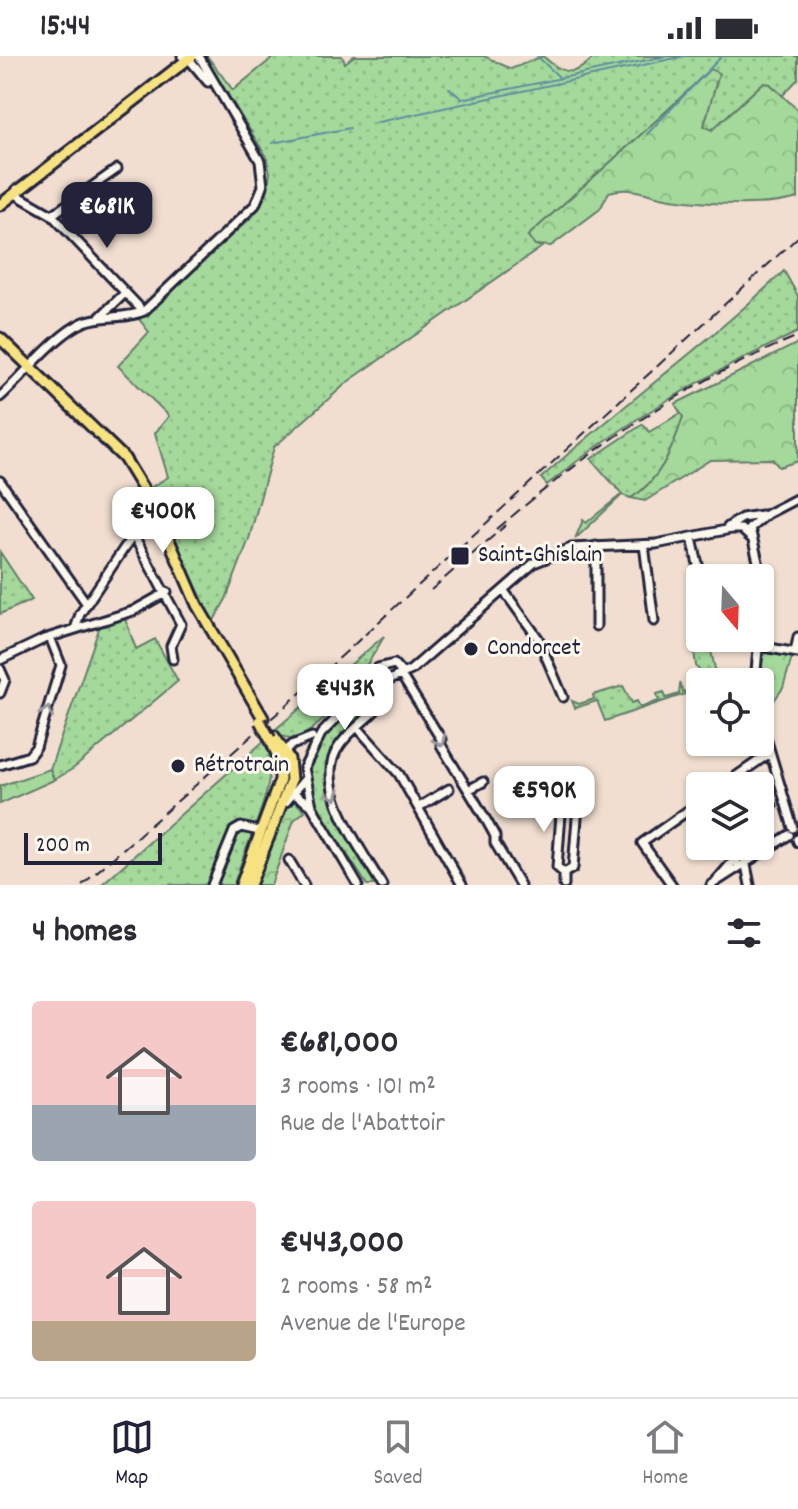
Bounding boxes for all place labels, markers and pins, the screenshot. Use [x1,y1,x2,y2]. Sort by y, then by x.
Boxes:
pin: €681K [51,182,163,250]
pin: €400K [107,487,219,555]
place label: Saint-Ghislain [478,539,602,573]
marker: Saint-Ghislain [449,545,471,567]
place label: Condorcet [487,632,581,666]
marker: Condorcet [462,640,480,658]
pin: €443K [289,664,401,732]
place label: Rétrotrain [194,749,289,783]
marker: Rétrotrain [169,757,187,775]
pin: €590K [488,766,600,834]

